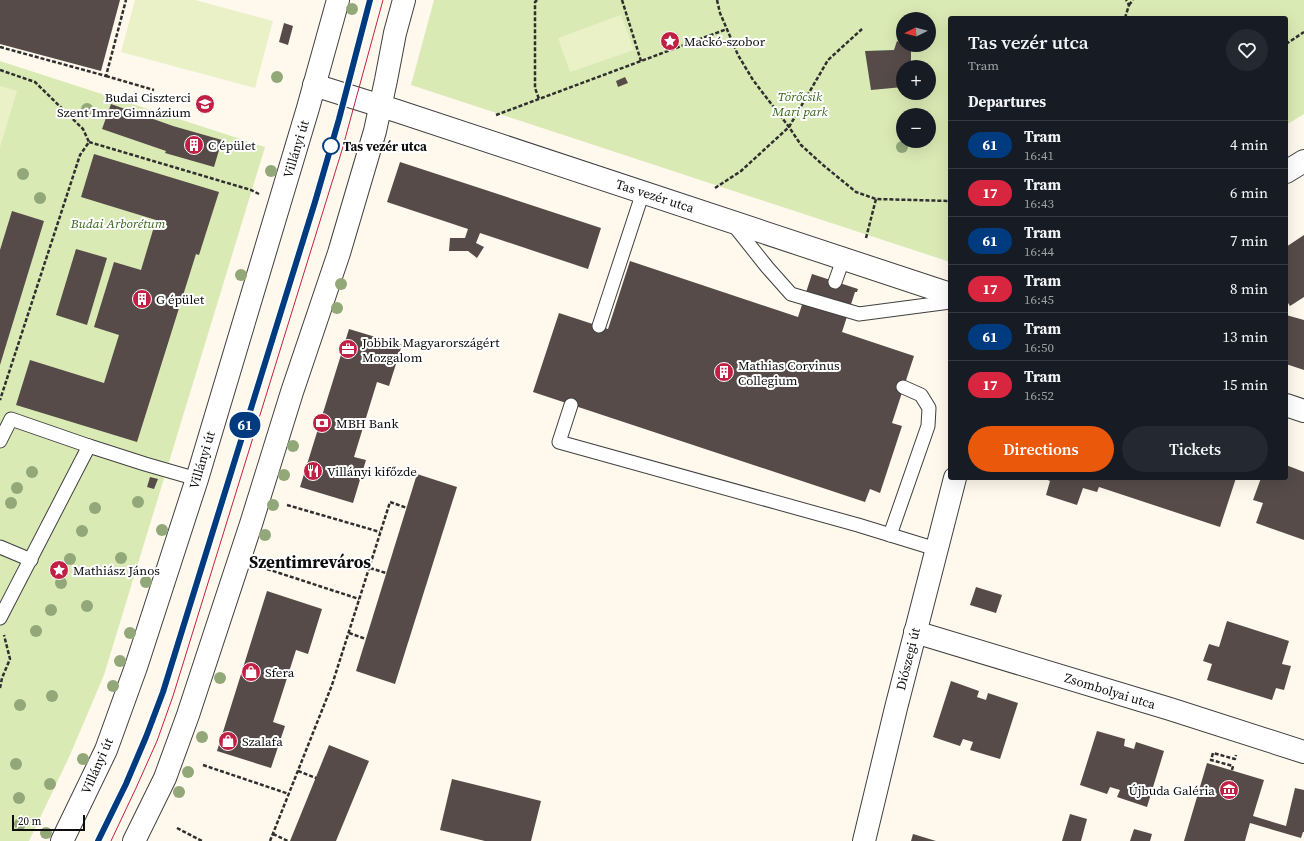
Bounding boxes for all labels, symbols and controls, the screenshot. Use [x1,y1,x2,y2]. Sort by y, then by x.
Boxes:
north arrow [896,12,936,52]
map controls [896,12,936,148]
text: Tas vezér utca [968,29,1089,55]
button: heart [1226,29,1268,71]
place icon: Mackó-szobor [659,30,681,52]
place label: Mackó-szobor [684,33,766,50]
text: Tram [968,57,999,74]
button: + [896,60,936,100]
park label: Törőcsik Mari park [771,88,829,120]
place label: Budai Ciszterci Szent Imre Gimnázium [57,89,191,121]
text: Departures [968,91,1046,112]
school or university icon: Budai Ciszterci Szent Imre Gimnázium [194,93,216,115]
button: − [896,108,936,148]
street label: Villányi út [279,117,313,180]
text: Tram [1024,126,1061,147]
building icon: C épület [183,134,205,156]
text: 4 min [1230,134,1268,155]
text: 61 [982,135,998,155]
place label: C épület [208,137,256,154]
marker: Tas vezér utca [322,137,340,155]
place label: Tas vezér utca [343,138,427,155]
text: 16:41 [1024,147,1054,164]
text: Tram [1024,174,1061,195]
street label: Tas vezér utca [614,175,697,217]
text: 6 min [1230,182,1268,203]
text: 17 [982,183,998,203]
text: 16:43 [1024,195,1054,212]
park label: Budai Arborétum [70,215,166,232]
text: Tram [1024,222,1061,243]
text: 7 min [1230,230,1268,251]
text: 61 [982,231,998,251]
text: 16:44 [1024,243,1054,260]
text: Tram [1024,270,1061,291]
text: 8 min [1230,278,1268,299]
text: 17 [982,279,998,299]
building icon: G épület [131,288,153,310]
place label: G épület [156,291,205,308]
text: 16:45 [1024,291,1054,308]
text: Tram [1024,318,1061,339]
text: 13 min [1222,326,1268,347]
text: 61 [982,327,998,347]
place label: Jobbik Magyarországért Mozgalom [361,334,500,366]
office icon: Jobbik Magyarországért Mozgalom [337,338,359,360]
text: 16:50 [1024,339,1054,356]
place label: Mathias Corvinus Collegium [738,357,840,389]
building icon: Mathias Corvinus Collegium [713,361,735,383]
text: Tram [1024,366,1061,387]
text: 15 min [1222,374,1268,395]
text: 17 [982,375,998,395]
text: 16:52 [1024,387,1054,404]
line badge: 61 [227,412,263,438]
bank icon: MBH Bank [311,412,333,434]
text: 61 [237,415,253,435]
place label: MBH Bank [336,415,399,432]
button: Directions [968,426,1114,472]
button: Tickets [1122,426,1268,472]
street label: Villányi út [185,428,219,491]
restaurant icon: Villányi kifőzde [302,460,324,482]
place label: Villányi kifőzde [327,463,417,480]
district label: Szentimreváros [249,550,371,574]
place icon: Mathiász János [48,559,70,581]
place label: Mathiász János [73,562,160,579]
street label: Diószegi út [892,625,924,692]
shop icon: Sfera [240,661,262,683]
place label: Sfera [265,664,295,681]
street label: Zsombolyai utca [1062,669,1158,713]
shop icon: Szalafa [217,730,239,752]
place label: Szalafa [242,733,283,750]
street label: Villányi út [77,735,117,797]
museum icon: Újbuda Galéria [1218,779,1240,801]
place label: Újbuda Galéria [1129,782,1215,799]
scale bar [12,813,85,832]
text: 20 m [18,814,41,829]

